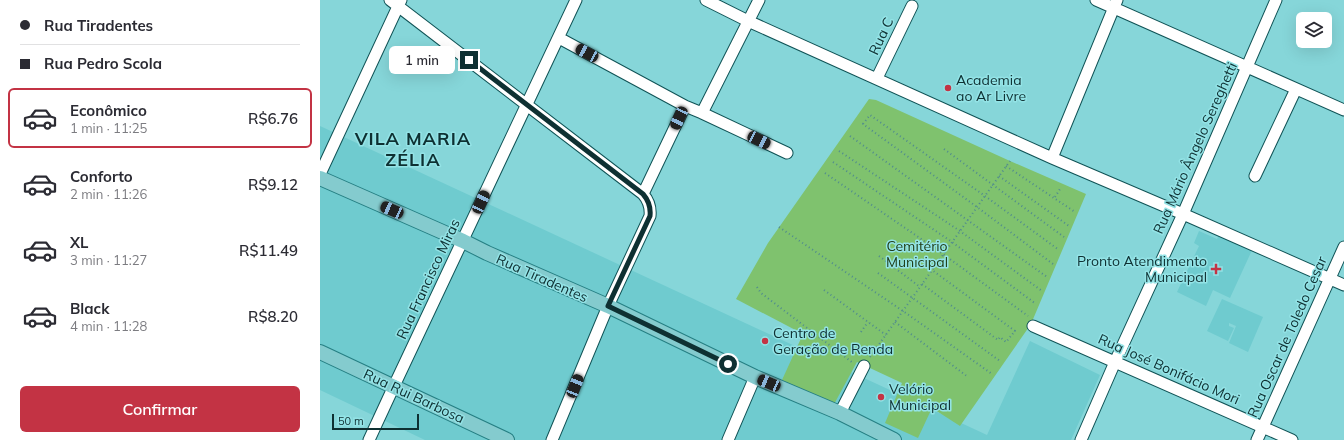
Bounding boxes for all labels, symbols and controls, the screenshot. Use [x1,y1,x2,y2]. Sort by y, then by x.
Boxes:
map controls [1296,12,1332,48]
button: layers [1296,12,1332,48]
street label: Rua C [865,14,897,58]
text: Rua Tiradentes [44,16,153,35]
car [574,42,600,64]
callout: 1 min [389,46,455,74]
route end [460,51,478,69]
text: 1 min [405,52,439,68]
text: Rua Pedro Scola [44,54,162,73]
street label: Rua Mário Ângelo Sereghetti [1149,59,1241,237]
place label: Academia ao Ar Livre [956,71,1026,105]
marker: Academia ao Ar Livre [943,83,953,93]
icon: car [22,100,58,136]
text: Econômico [70,101,147,120]
car [668,105,690,131]
text: R$6.76 [248,109,298,128]
text: 1 min · 11:25 [70,120,147,136]
district label: VILA MARIA ZÉLIA [354,127,471,171]
car [746,129,772,151]
icon: car [22,166,58,202]
text: Conforto [70,167,133,186]
text: R$9.12 [248,175,298,194]
text: 2 min · 11:26 [70,186,147,202]
car [470,189,492,215]
car [379,200,405,220]
street label: Rua Francisco Miras [392,216,464,342]
icon: car [22,232,58,268]
text: XL [70,233,88,252]
park label: Cemitério Municipal [886,237,948,271]
text: R$11.49 [239,241,298,260]
street label: Rua Tiradentes [493,250,591,306]
text: 3 min · 11:27 [70,252,147,268]
place label: Pronto Atendimento Municipal [1077,252,1207,286]
street label: Rua Oscar de Toledo Cesar [1243,253,1331,420]
marker: Pronto Atendimento Municipal [1210,263,1222,275]
icon: car [22,298,58,334]
text: Black [70,299,109,318]
text: R$8.20 [248,307,298,326]
text: 4 min · 11:28 [70,318,147,334]
place label: Centro de Geração de Renda [773,324,893,358]
street label: Rua José Bonifácio Mori [1095,330,1243,408]
marker: Centro de Geração de Renda [760,336,770,346]
route start [719,355,737,373]
street label: Rua Rui Barbosa [361,365,467,427]
car [565,373,585,399]
car [756,373,782,393]
place label: Velório Municipal [889,380,951,414]
button: Confirmar [20,386,300,432]
marker: Velório Municipal [876,392,886,402]
scale bar [332,412,419,431]
text: 50 m [338,414,364,428]

